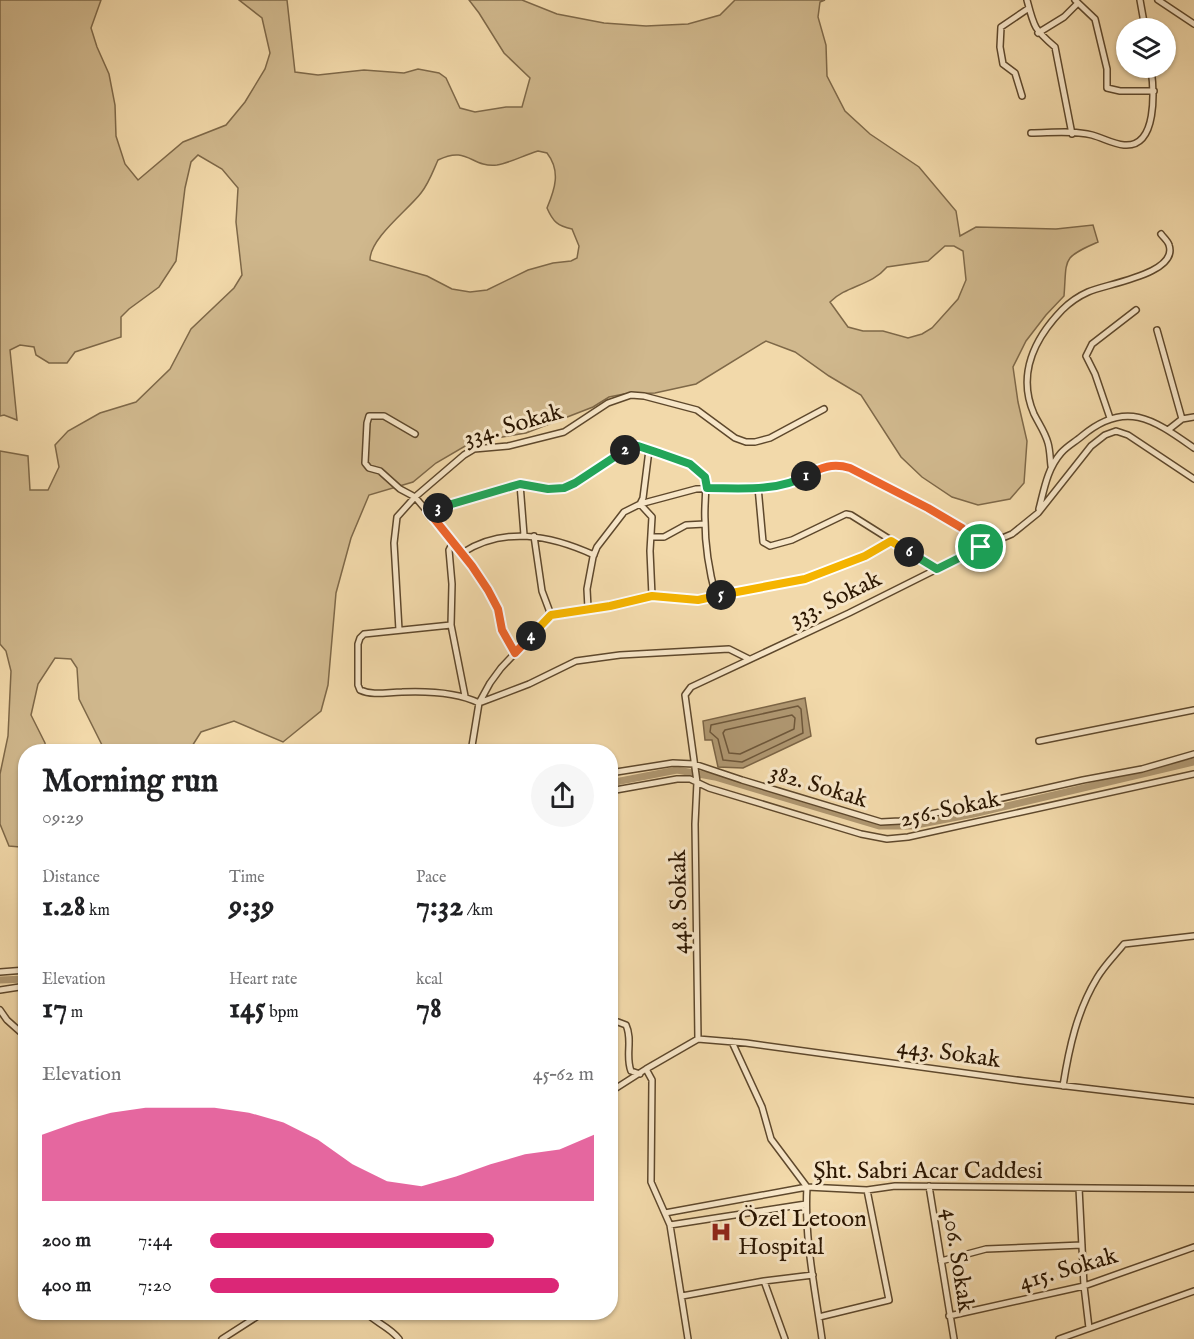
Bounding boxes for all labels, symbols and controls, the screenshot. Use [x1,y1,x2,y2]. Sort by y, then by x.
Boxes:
map controls [1116,18,1176,78]
button: layers [1116,18,1176,78]
street label: 334. Sokak [460,396,567,454]
pin: 2 [610,435,640,465]
text: 2 [621,440,629,460]
pin: 1 [791,461,821,491]
text: 1 [803,466,809,486]
pin: 3 [423,493,453,523]
text: 3 [435,498,441,518]
pin [955,521,1006,572]
icon: arrive [964,530,997,563]
pin: 6 [894,537,924,567]
text: 6 [906,542,912,562]
street label: 333. Sokak [785,564,887,635]
pin: 5 [706,580,736,610]
text: 5 [718,585,724,605]
pin: 4 [516,621,546,651]
text: 4 [527,626,535,646]
street label: 382. Sokak [766,757,872,816]
text: Morning run [42,761,218,803]
button: share [531,764,594,827]
street label: 256. Sokak [897,784,1003,835]
text: 09:29 [42,805,84,830]
street label: 448. Sokak [663,849,696,955]
text: Distance [42,868,100,888]
text: Time [229,868,265,888]
text: Pace [416,868,446,888]
text: 1.28 [42,888,85,926]
text: 9:39 [229,888,274,926]
text: 7:32 [416,888,463,926]
text: km [85,901,110,921]
text: /km [463,901,493,921]
text: Elevation [42,970,105,990]
text: Heart rate [229,970,297,990]
text: kcal [416,970,443,990]
text: 17 [42,990,67,1028]
text: 145 [229,990,266,1028]
text: 78 [416,990,442,1028]
text: m [67,1003,83,1023]
text: bpm [266,1003,299,1023]
street label: 443. Sokak [895,1031,1003,1076]
text: Elevation [42,1062,121,1087]
text: 45–62 m [533,1062,594,1087]
street label: Şht. Sabri Acar Caddesi [813,1156,1043,1187]
place label: Özel Letoon Hospital [738,1204,867,1263]
street label: 406. Sokak [934,1206,981,1315]
hospital icon: Özel Letoon Hospital [709,1220,733,1244]
text: 200 m [42,1228,91,1253]
text: 7:44 [138,1228,172,1253]
street label: 415. Sokak [1016,1241,1121,1298]
text: 400 m [42,1273,91,1298]
text: 7:20 [138,1273,172,1298]

